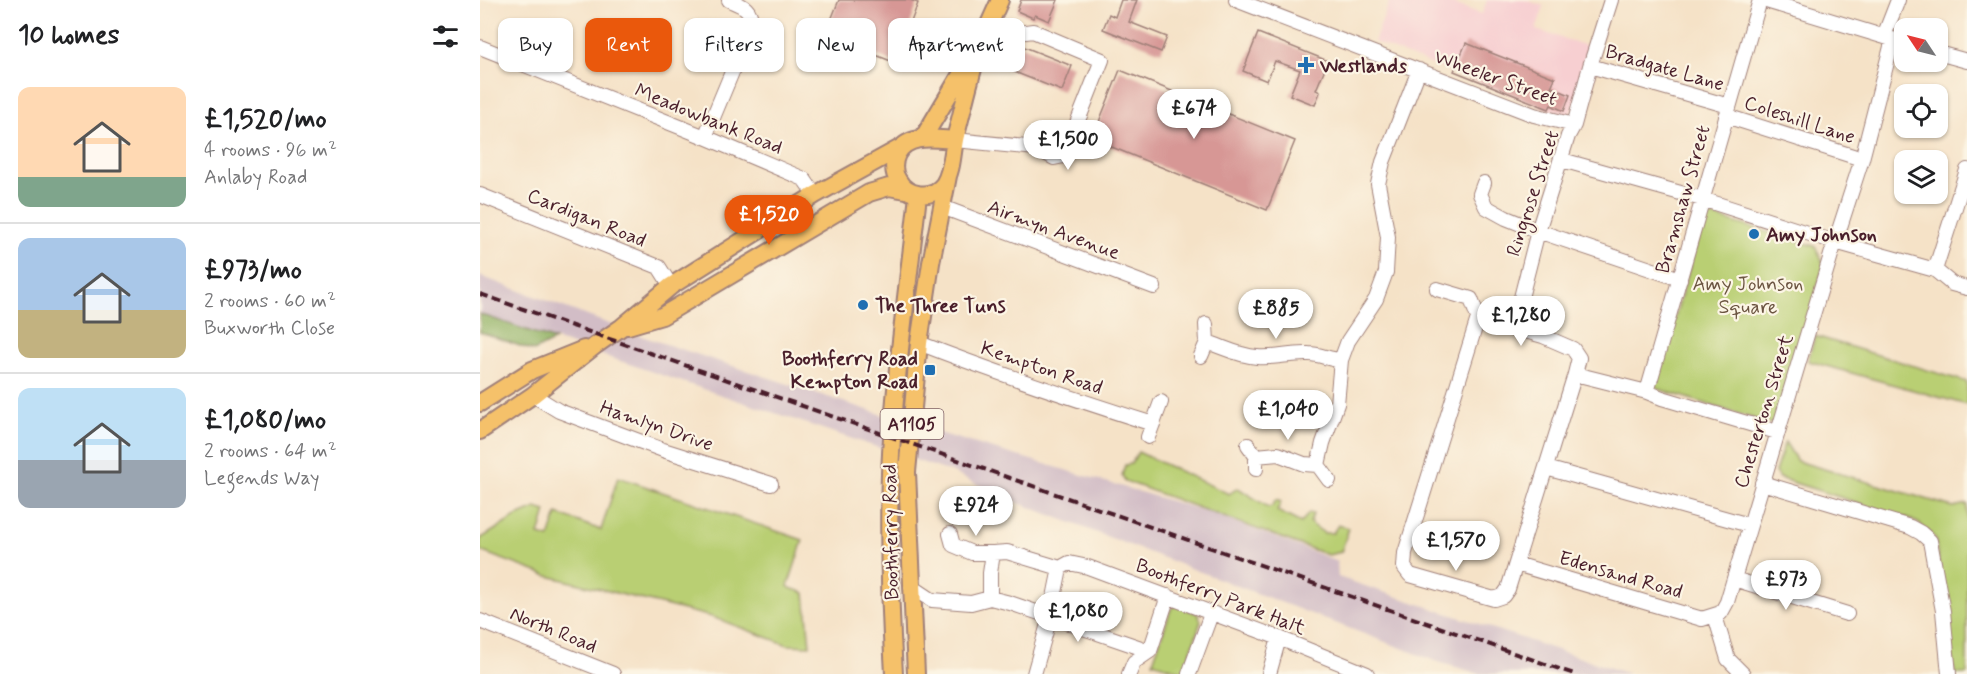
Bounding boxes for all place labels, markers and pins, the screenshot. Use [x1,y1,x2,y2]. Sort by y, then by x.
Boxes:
place label: Westlands [1319,53,1407,80]
marker: Westlands [1297,56,1315,74]
pin: £674 [1158,89,1230,140]
pin: £1,500 [1019,120,1117,171]
pin: £1,520 [720,195,818,246]
place label: Amy Johnson [1766,222,1877,249]
marker: Amy Johnson [1747,227,1761,241]
pin: £885 [1240,289,1312,340]
place label: The Three Tuns [875,293,1006,320]
pin: £1,280 [1472,296,1570,347]
marker: The Three Tuns [856,298,870,312]
place label: Boothferry Road Kempton Road [782,346,918,396]
marker: Boothferry Road Kempton Road [923,363,937,377]
pin: £1,040 [1239,390,1337,441]
pin: £924 [940,486,1012,537]
pin: £1,570 [1407,521,1505,572]
pin: £973 [1750,560,1822,611]
pin: £1,080 [1029,592,1127,643]

